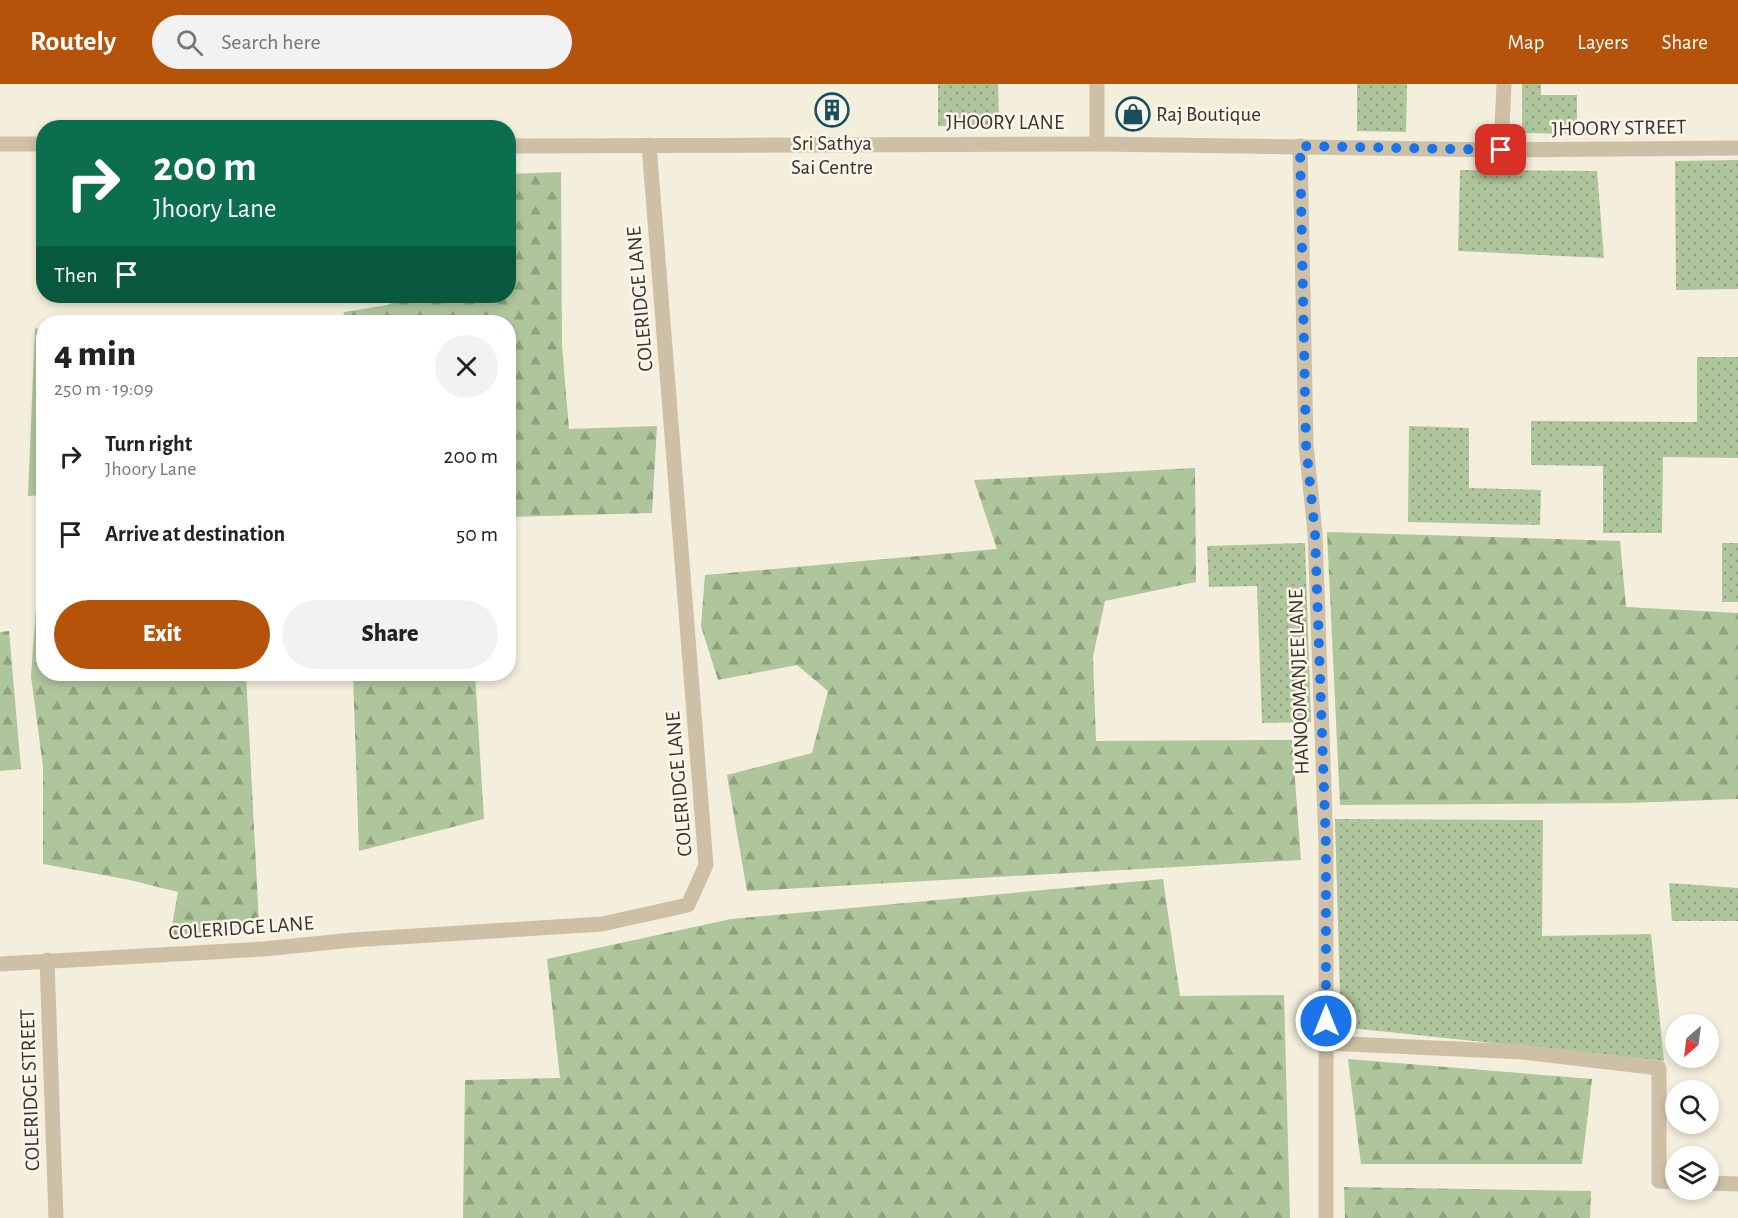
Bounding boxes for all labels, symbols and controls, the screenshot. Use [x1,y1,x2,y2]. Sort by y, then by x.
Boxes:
search box [152,15,572,69]
icon: search [173,26,206,59]
text: Routely [30,28,116,56]
text: Search here [221,31,321,53]
text: Map [1508,32,1544,53]
text: Layers [1577,32,1628,53]
text: Share [1661,32,1708,53]
building icon: Sri Sathya Sai Centre [814,92,850,128]
shop icon: Raj Boutique [1115,96,1151,132]
place label: Raj Boutique [1156,104,1261,125]
street label: JHOORY LANE [946,112,1064,133]
street label: JHOORY STREET [1551,116,1687,140]
pin [1475,124,1526,175]
place label: Sri Sathya Sai Centre [791,133,873,178]
icon: arrive [1484,133,1517,166]
icon: right [54,144,132,222]
text: 200 m [153,146,257,188]
text: Jhoory Lane [153,195,276,222]
street label: COLERIDGE LANE [623,226,657,372]
icon: arrive [110,258,143,291]
text: Then [54,264,98,286]
button: close [435,335,498,398]
text: 4 min [54,336,136,372]
text: 250 m · 19:09 [54,379,153,399]
text: Turn right [105,433,192,455]
icon: right [54,440,87,473]
text: 200 m [444,445,498,467]
text: Jhoory Lane [105,459,196,479]
icon: arrive [54,518,87,551]
text: Arrive at destination [105,523,285,545]
text: 50 m [456,523,498,545]
street label: HANOOMANJEE LANE [1285,589,1313,775]
button: Exit [54,600,270,669]
button: Share [282,600,498,669]
street label: COLERIDGE LANE [662,711,696,857]
street label: COLERIDGE LANE [168,912,314,944]
position arrow [1294,989,1358,1053]
street label: COLERIDGE STREET [17,1009,43,1171]
north arrow [1665,1014,1719,1068]
map controls [1665,1014,1719,1200]
button: search [1665,1080,1719,1134]
button: layers [1665,1146,1719,1200]

